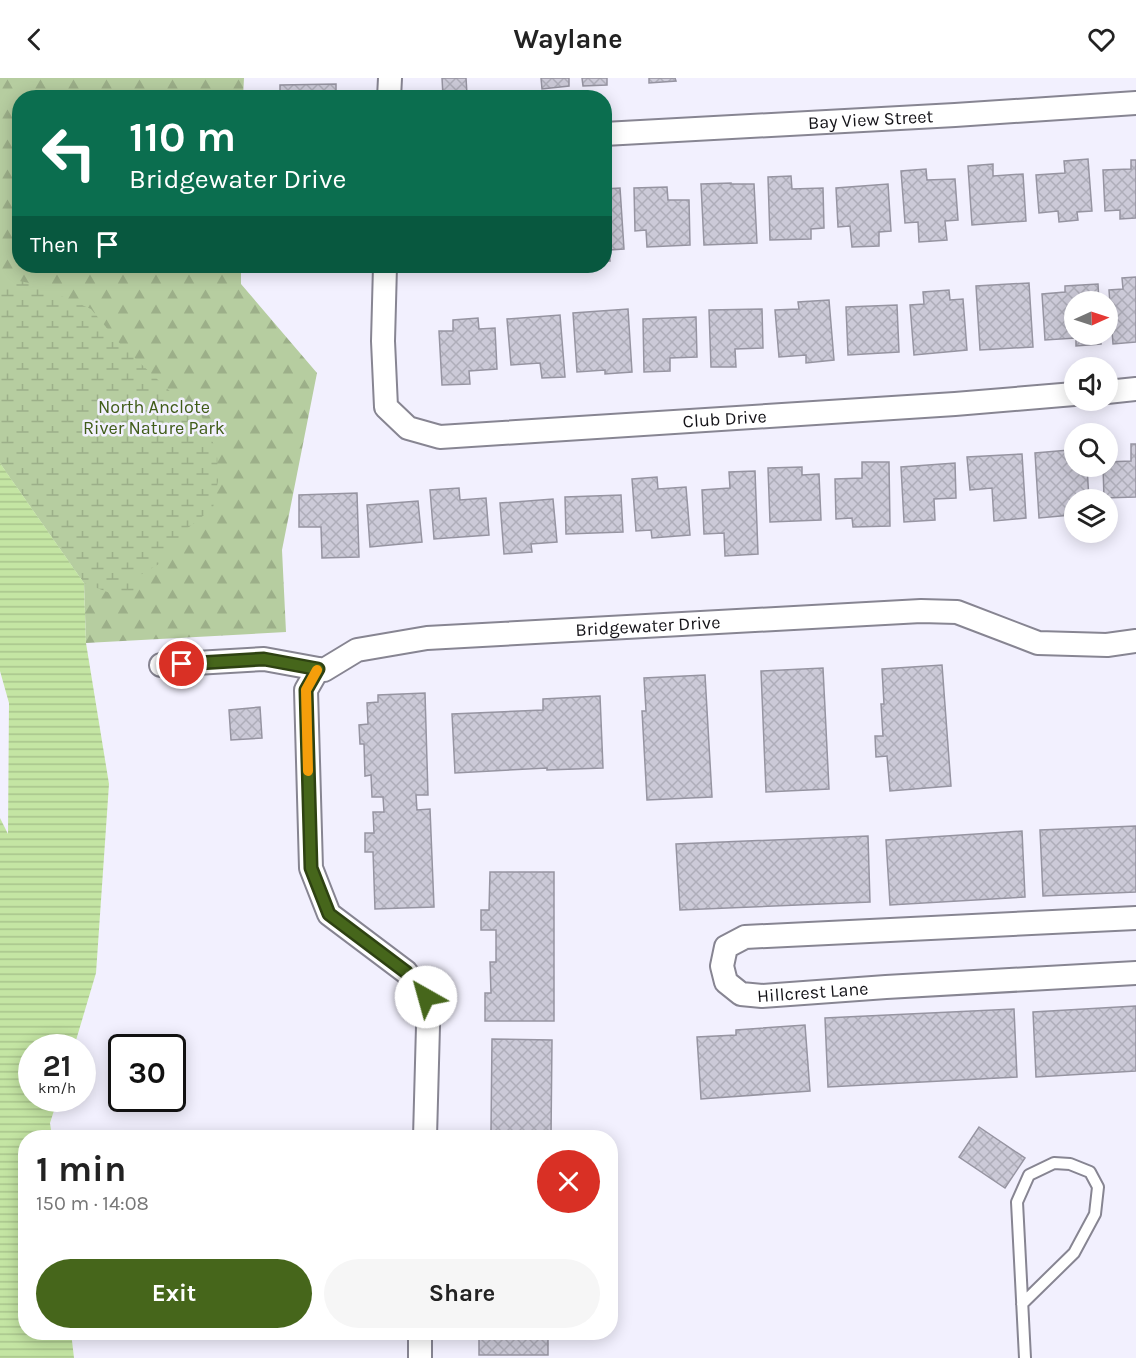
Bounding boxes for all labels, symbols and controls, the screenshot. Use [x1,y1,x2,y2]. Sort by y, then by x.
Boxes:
icon: back [18,23,51,56]
text: Waylane [513,23,623,55]
icon: heart [1085,23,1118,56]
street label: Bay View Street [807,105,934,134]
text: 110 m [129,112,236,162]
icon: left [30,114,108,192]
text: Bridgewater Drive [129,163,346,195]
icon: arrive [91,228,124,261]
text: Then [30,232,79,258]
north arrow [1064,291,1118,345]
map controls [1064,291,1118,543]
button: sound [1064,357,1118,411]
park label: North Anclote River Nature Park [83,396,225,439]
street label: Club Drive [682,405,767,432]
button: search [1064,423,1118,477]
button: layers [1064,489,1118,543]
street label: Bridgewater Drive [575,611,721,641]
pin [156,638,207,689]
icon: arrive [165,647,198,680]
position arrow [394,965,458,1029]
street label: Hillcrest Lane [756,977,869,1007]
speed limit sign: 30 [108,1034,186,1112]
text: 21 [43,1048,71,1084]
text: km/h [38,1079,76,1097]
text: 1 min [36,1148,126,1190]
button: close [537,1150,600,1213]
text: 150 m · 14:08 [36,1192,149,1215]
button: Exit [36,1259,312,1328]
button: Share [324,1259,600,1328]

